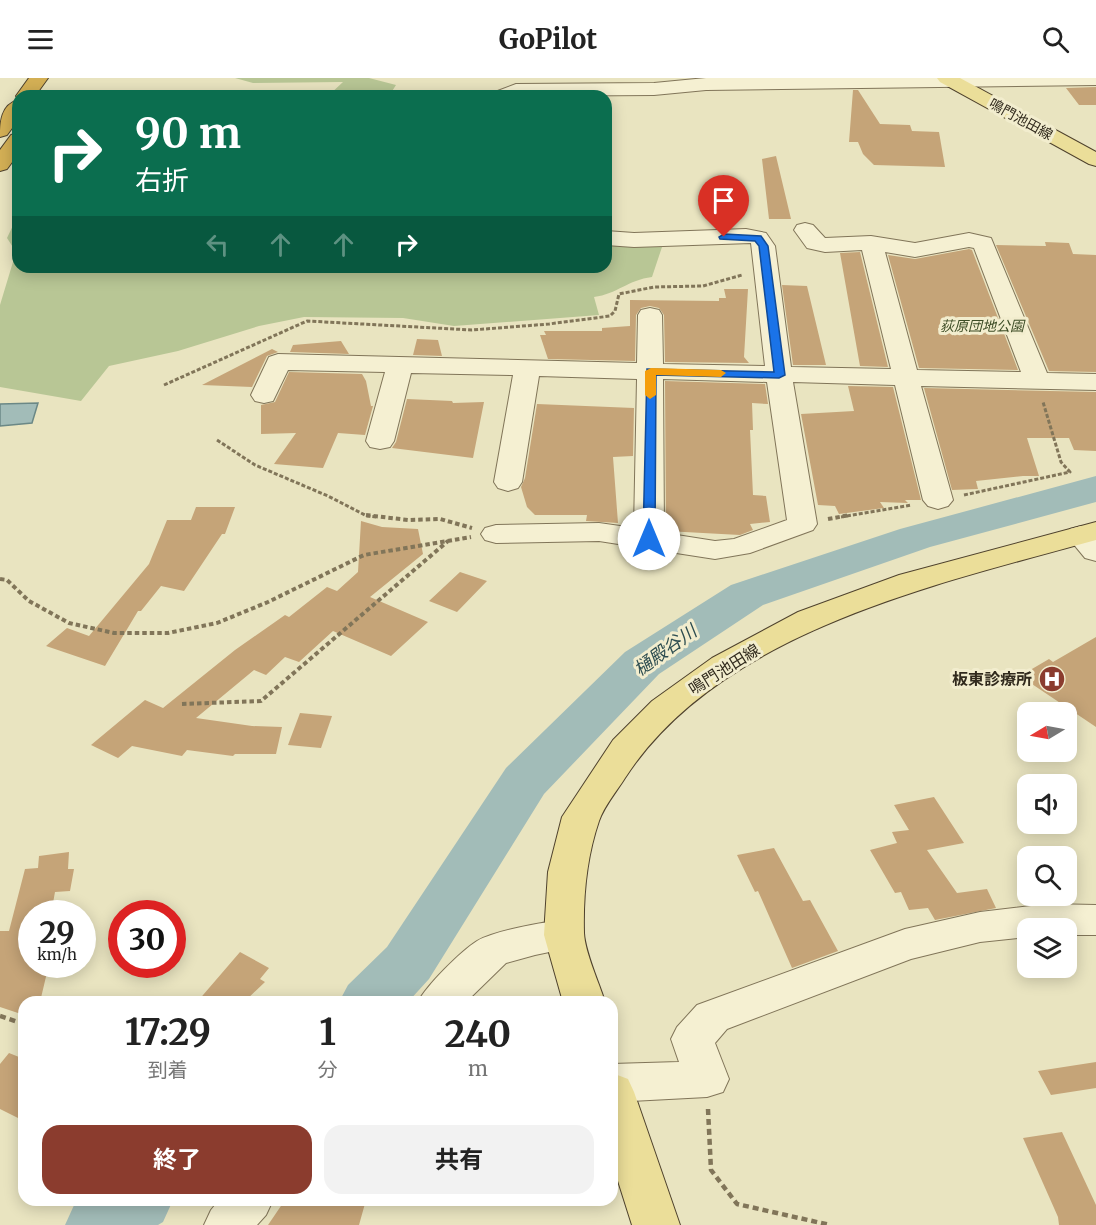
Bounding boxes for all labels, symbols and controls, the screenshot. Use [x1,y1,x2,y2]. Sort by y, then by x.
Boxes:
text: GoPilot [499,22,597,56]
icon: menu [24,23,57,56]
icon: search [1039,23,1072,56]
street label: 鳴門池田線 [986,94,1056,144]
text: 90 m [135,107,241,159]
icon: right [36,114,114,192]
text: 右折 [135,163,189,197]
pin [698,175,749,237]
icon: arrive [707,184,740,217]
icon: left [201,228,234,261]
icon: ahead [264,228,297,261]
icon: ahead [327,228,360,261]
icon: right [390,228,423,261]
park label: 荻原団地公園 [940,317,1026,335]
position arrow [617,507,681,571]
water label: 樋殿谷川 [629,618,703,680]
street label: 鳴門池田線 [685,639,763,699]
hospital icon: 板東診療所 [1037,664,1067,694]
place label: 板東診療所 [952,669,1032,689]
north arrow [1017,702,1077,762]
map controls [1017,702,1077,978]
button: sound [1017,774,1077,834]
button: search [1017,846,1077,906]
speed limit sign: 30 [108,900,186,978]
text: 29 [39,913,75,951]
button: layers [1017,918,1077,978]
text: km/h [37,945,77,964]
text: 17:29 [125,1010,211,1055]
text: 1 [319,1010,336,1055]
text: 240 [444,1012,511,1057]
text: m [468,1056,488,1081]
text: 到着 [148,1057,188,1082]
text: 分 [318,1057,338,1082]
button: 終了 [42,1125,312,1194]
button: 共有 [324,1125,594,1194]

